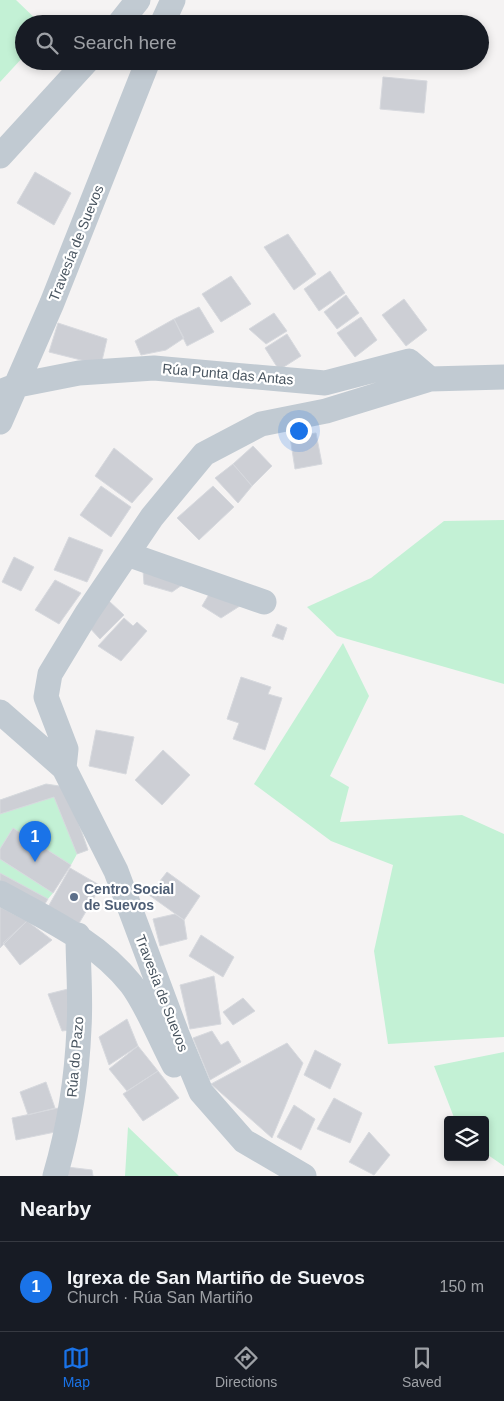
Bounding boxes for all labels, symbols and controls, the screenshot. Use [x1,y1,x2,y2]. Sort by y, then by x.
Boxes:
search box [15,15,489,70]
icon: search [33,29,61,57]
text: Search here [73,32,177,53]
street label: Travesía de Suevos [45,183,107,303]
street label: Rúa Punta das Antas [162,360,294,388]
your location [286,418,312,444]
pin: 1 [19,821,51,862]
place label: Centro Social de Suevos [84,881,174,913]
marker: Centro Social de Suevos [68,891,80,903]
street label: Travesía de Suevos [132,932,192,1054]
street label: Rúa do Pazo [64,1016,87,1098]
map controls [444,1116,489,1161]
button: layers [444,1116,489,1161]
text: Nearby [20,1197,91,1220]
text: Igrexa de San Martiño de Suevos [67,1267,365,1288]
text: 1 [32,1278,40,1295]
text: 150 m [440,1278,484,1295]
text: Church · Rúa San Martiño [67,1289,253,1306]
tab: Map [62,1344,90,1390]
tab: Directions [215,1344,277,1390]
tab: Saved [402,1344,442,1390]

